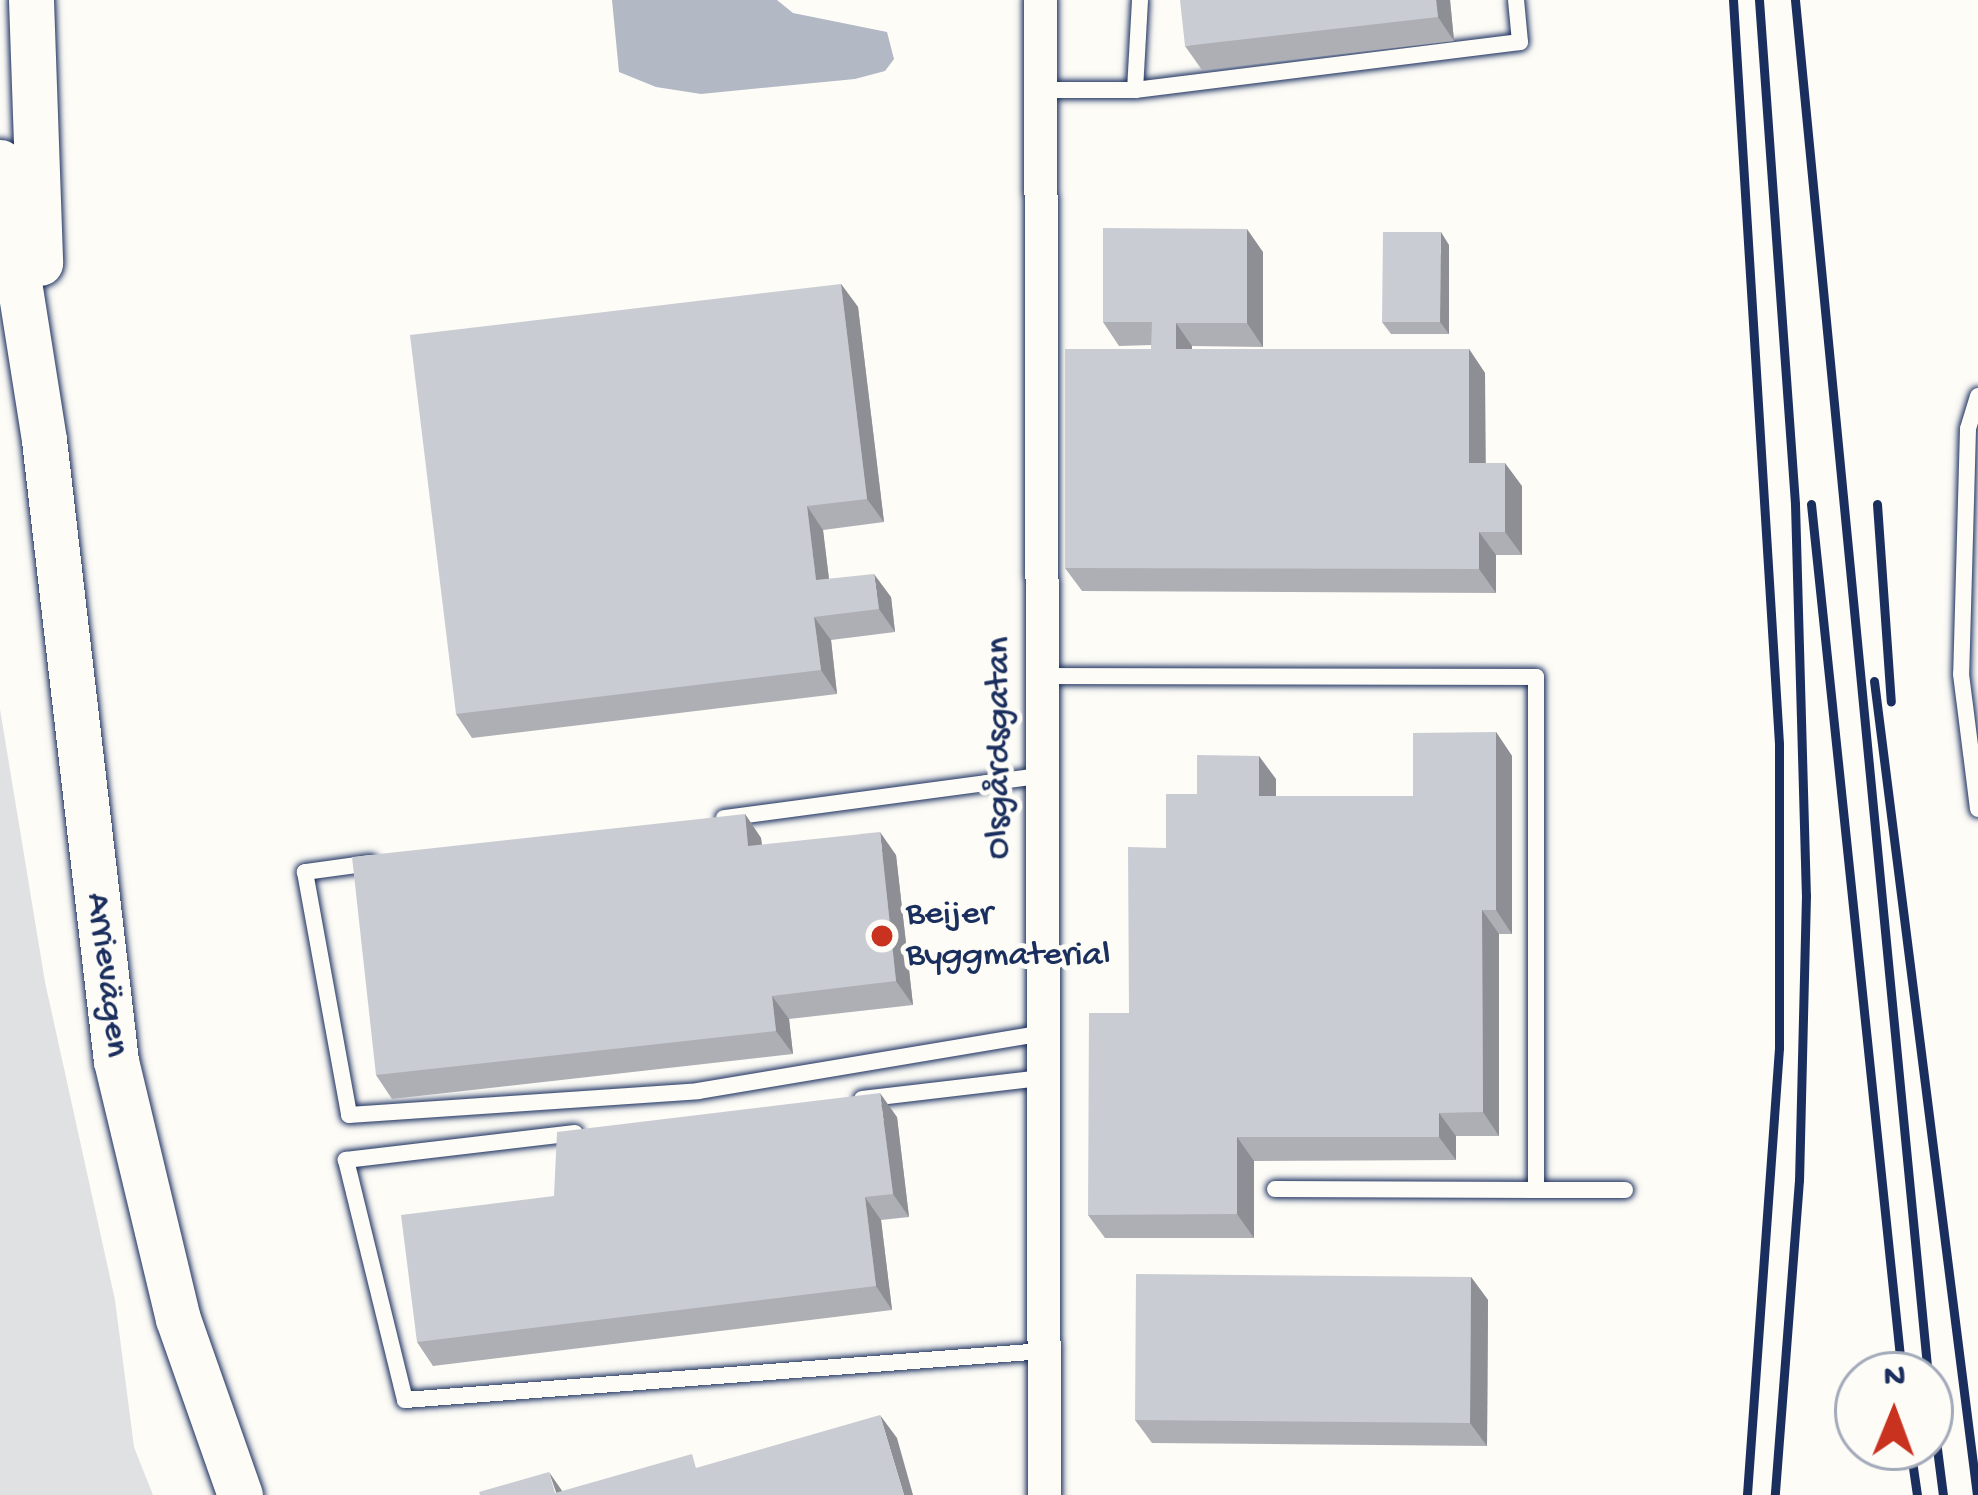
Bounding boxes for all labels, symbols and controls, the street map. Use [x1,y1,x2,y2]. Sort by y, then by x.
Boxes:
street label: Olsgårdsgatan [978,637,1022,859]
street label: Arrievägen [74,890,138,1060]
place label: Beijer Byggmaterial [906,893,1110,978]
marker: Beijer Byggmaterial [869,923,895,949]
north arrow [1834,1351,1954,1471]
text: N [1883,1359,1906,1397]

